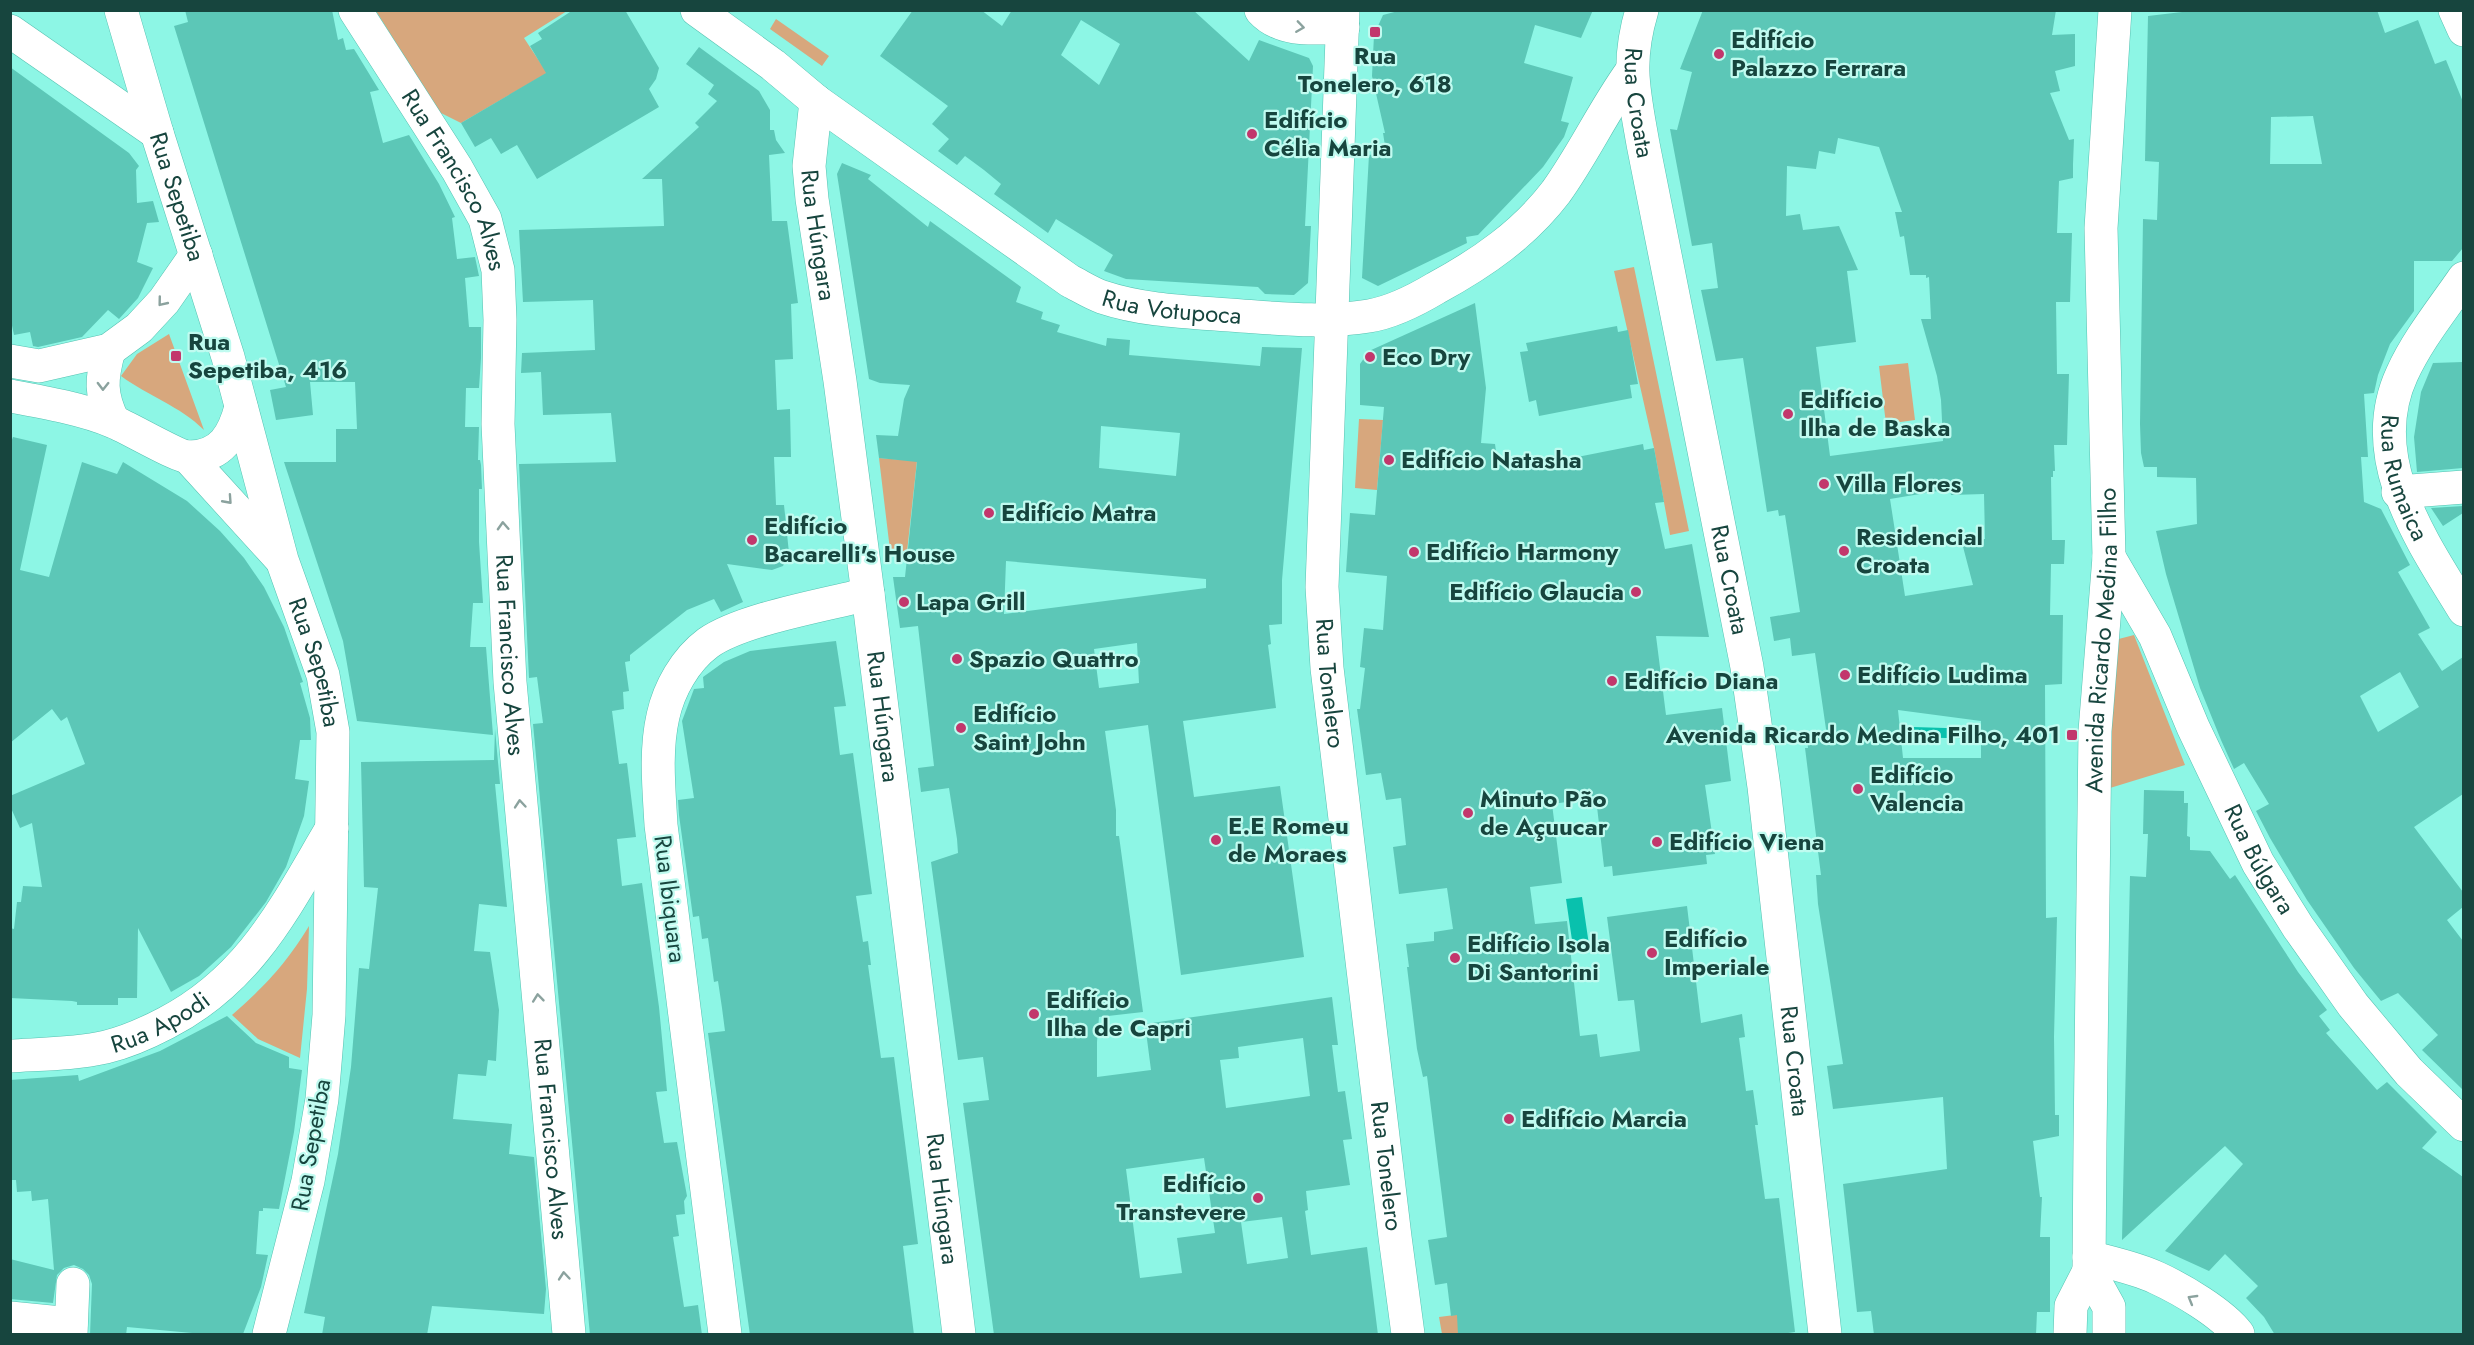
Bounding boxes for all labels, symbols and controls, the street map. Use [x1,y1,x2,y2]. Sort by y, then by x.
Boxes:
one-way arrow [1295,21,1304,33]
place label: Edifício Palazzo Ferrara [1731,22,1906,85]
marker: Rua Tonelero, 618 [1368,25,1382,39]
place label: Rua Tonelero, 618 [1298,38,1452,101]
street label: Rua Croata [1616,46,1663,161]
marker: Edifício Palazzo Ferrara [1712,47,1726,61]
street label: Rua Francisco Alves [393,82,515,274]
place label: Edifício Célia Maria [1264,102,1392,165]
marker: Edifício Célia Maria [1245,127,1259,141]
street label: Rua Sepetiba [141,128,215,266]
street label: Rua Húngara [792,168,845,303]
street label: Rua Votupoca [1098,280,1243,333]
one-way arrow [158,295,169,306]
place label: Rua Sepetiba, 416 [188,324,347,387]
place label: Eco Dry [1382,339,1471,374]
marker: Rua Sepetiba, 416 [169,349,183,363]
marker: Eco Dry [1363,350,1377,364]
one-way arrow [97,382,109,391]
place label: Edifício Ilha de Baska [1800,382,1950,445]
marker: Edifício Ilha de Baska [1781,407,1795,421]
street label: Rua Rumaica [2372,413,2438,547]
place label: Edifício Natasha [1401,442,1582,477]
marker: Edifício Natasha [1382,453,1396,467]
place label: Villa Flores [1835,466,1962,501]
marker: Villa Flores [1817,477,1831,491]
street label: Avenida Ricardo Medina Filho [2076,487,2126,793]
one-way arrow [221,493,232,504]
place label: Edifício Matra [1001,495,1156,530]
marker: Edifício Matra [982,506,996,520]
place label: Edifício Bacarelli's House [764,508,955,571]
place label: Residencial Croata [1856,519,1983,582]
one-way arrow [496,521,509,530]
street label: Rua Croata [1702,522,1758,638]
marker: Edifício Bacarelli's House [745,533,759,547]
place label: Edifício Harmony [1426,534,1619,569]
marker: Residencial Croata [1837,544,1851,558]
marker: Edifício Harmony [1407,545,1421,559]
street label: Rua Francisco Alves [487,553,535,757]
place label: Edifício Glaucia [1449,574,1624,609]
place label: Lapa Grill [916,584,1026,619]
marker: Edifício Glaucia [1629,585,1643,599]
street label: Rua Sepetiba [280,593,350,730]
marker: Lapa Grill [897,595,911,609]
street label: Rua Tonelero [1307,617,1354,750]
place label: Spazio Quattro [969,641,1139,676]
street label: Rua Húngara [858,649,909,784]
marker: Spazio Quattro [950,652,964,666]
place label: Edifício Ludima [1857,657,2028,692]
place label: Edifício Diana [1624,663,1779,698]
marker: Edifício Ludima [1838,668,1852,682]
marker: Edifício Diana [1605,674,1619,688]
place label: Edifício Saint John [973,696,1086,759]
place label: Avenida Ricardo Medina Filho, 401 [1665,717,2060,752]
marker: Edifício Saint John [954,721,968,735]
marker: Avenida Ricardo Medina Filho, 401 [2065,728,2079,742]
place label: Edifício Valencia [1869,757,1964,820]
place label: Minuto Pão de Açuucar [1480,781,1608,844]
marker: Edifício Valencia [1851,782,1865,796]
street label: Rua Búlgara [2215,798,2304,921]
one-way arrow [514,800,527,809]
marker: Minuto Pão de Açuucar [1461,806,1475,820]
place label: E.E Romeu de Moraes [1228,808,1349,871]
place label: Edifício Viena [1669,824,1824,859]
street label: Rua Ibiquara [645,833,696,965]
marker: E.E Romeu de Moraes [1209,833,1223,847]
marker: Edifício Viena [1650,835,1664,849]
place label: Edifício Imperiale [1664,921,1770,984]
place label: Edifício Isola Di Santorini [1467,926,1610,989]
marker: Edifício Imperiale [1645,946,1659,960]
marker: Edifício Isola Di Santorini [1448,951,1462,965]
place label: Edifício Ilha de Capri [1046,982,1191,1045]
street label: Rua Apodi [106,983,217,1062]
one-way arrow [532,994,545,1003]
street label: Rua Croata [1772,1004,1819,1118]
marker: Edifício Ilha de Capri [1027,1007,1041,1021]
street label: Rua Francisco Alves [525,1037,578,1241]
street label: Rua Sepetiba [282,1076,339,1214]
street label: Rua Tonelero [1362,1099,1412,1233]
place label: Edifício Marcia [1521,1101,1687,1136]
marker: Edifício Marcia [1502,1112,1516,1126]
street label: Rua Húngara [917,1131,968,1267]
place label: Edifício Transtevere [1117,1166,1246,1229]
marker: Edifício Transtevere [1251,1191,1265,1205]
one-way arrow [558,1272,571,1281]
one-way arrow [2188,1294,2198,1306]

